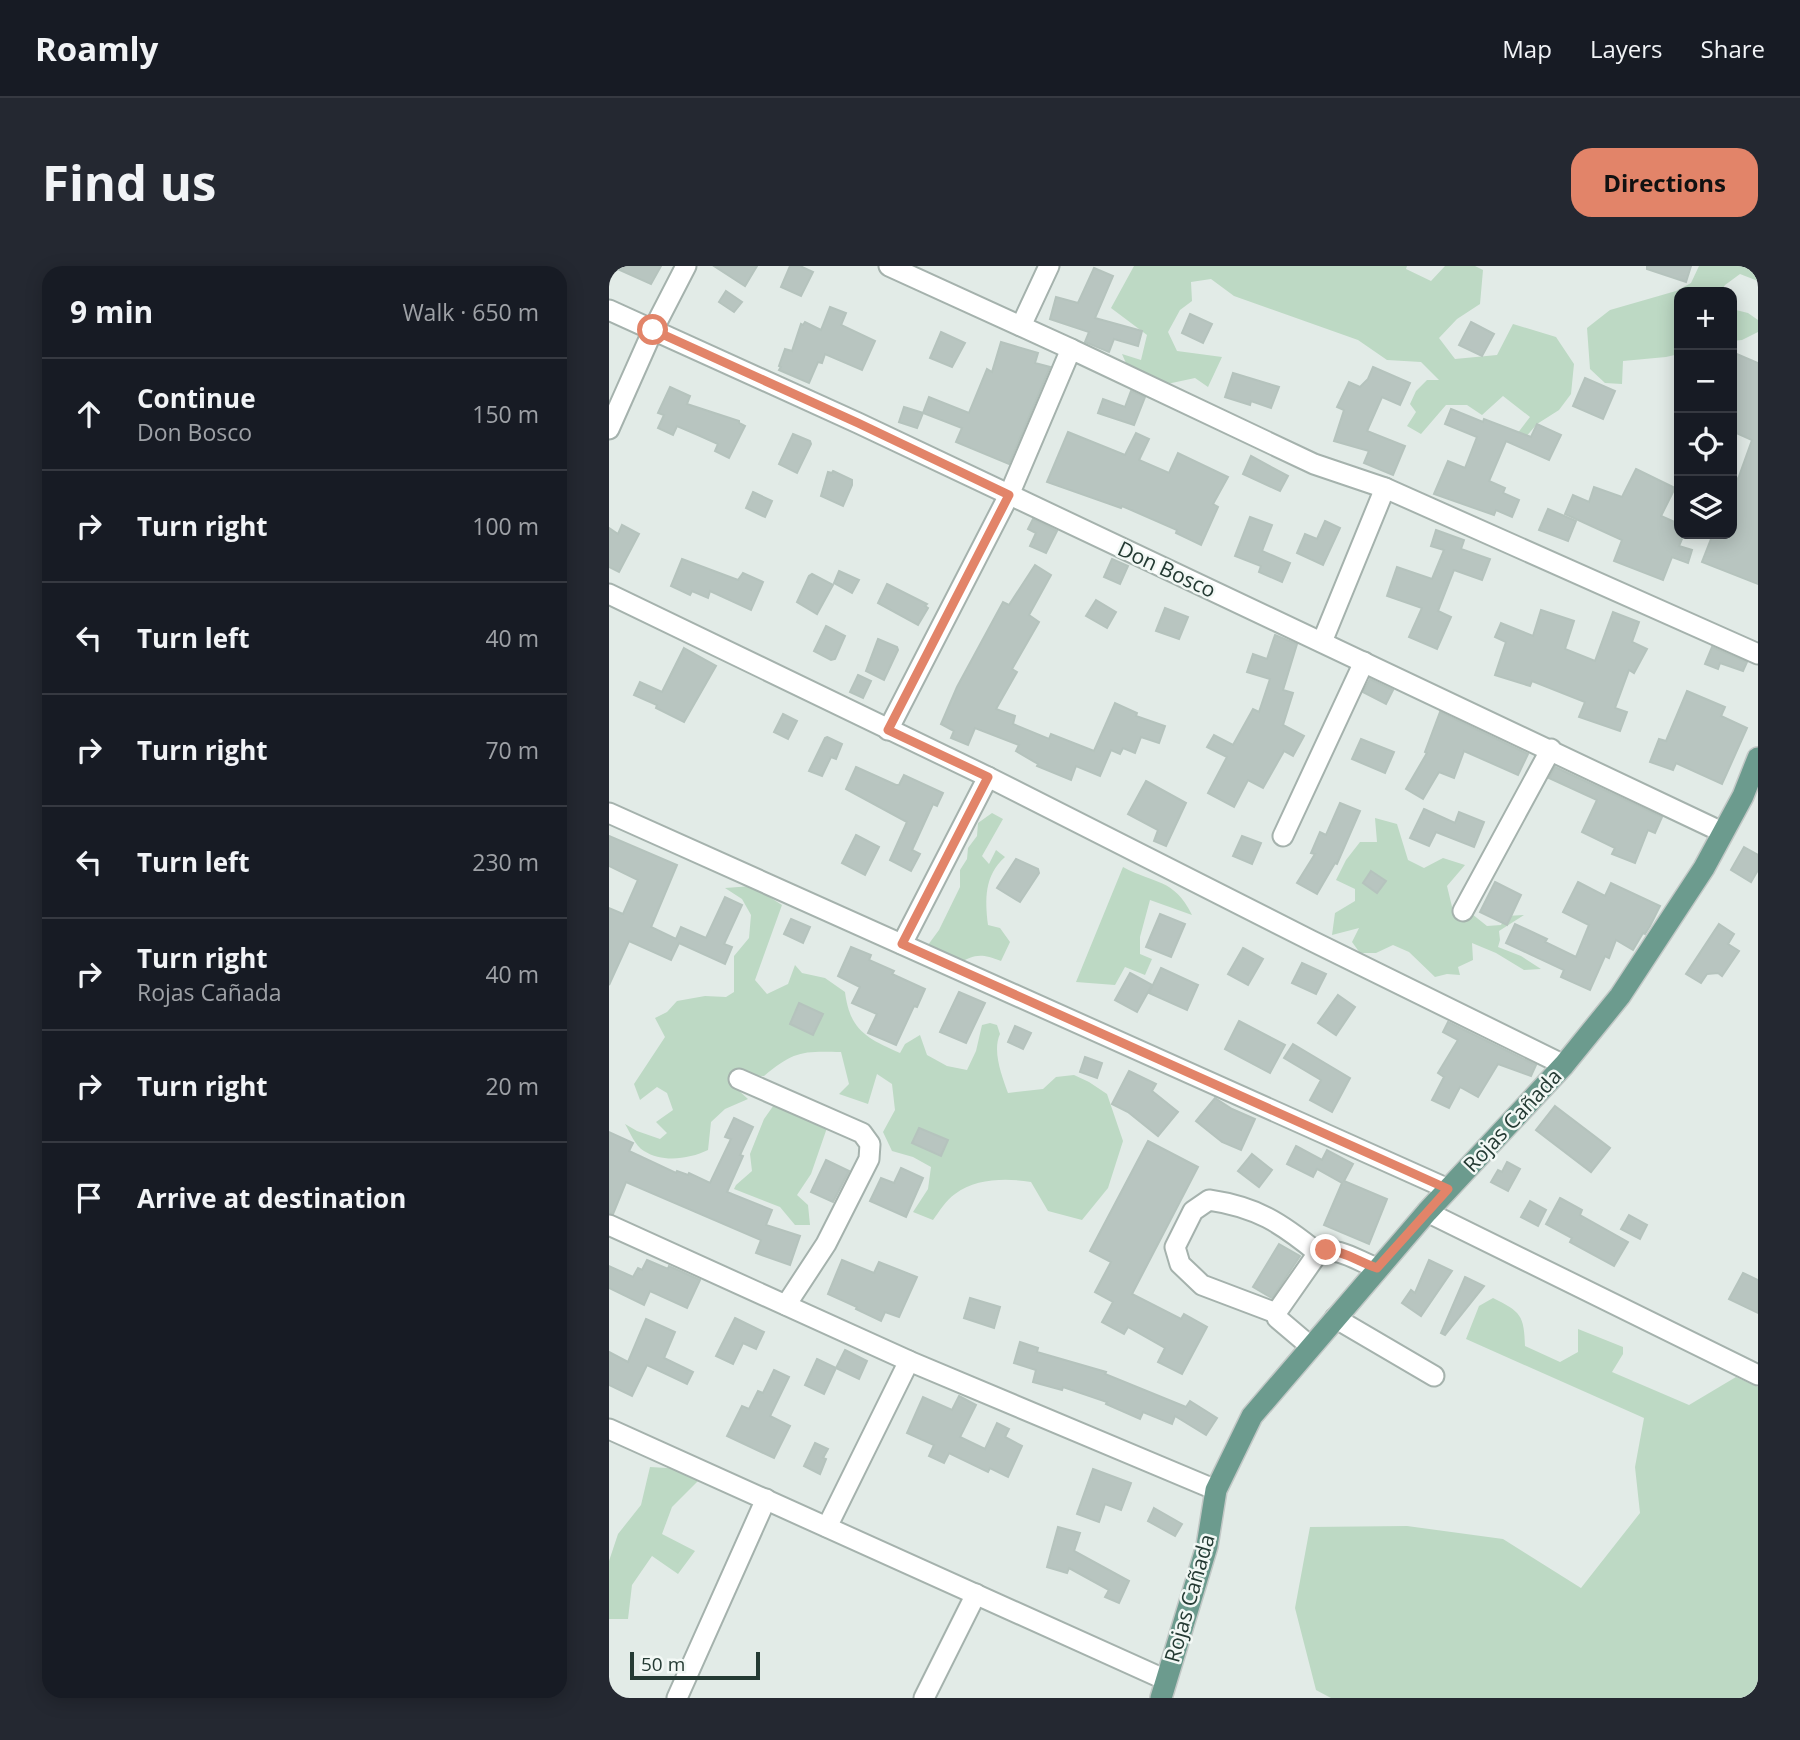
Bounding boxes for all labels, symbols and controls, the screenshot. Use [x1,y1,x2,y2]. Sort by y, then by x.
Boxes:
text: Roamly [35,26,158,71]
text: Map [1502,32,1552,65]
text: Layers [1590,32,1663,65]
text: Share [1701,32,1765,65]
button: Directions [1571,148,1758,217]
text: Find us [42,149,216,215]
map controls [1674,287,1737,539]
button: + [1674,287,1737,350]
text: 9 min [70,291,153,332]
text: Walk · 650 m [402,296,539,328]
route start [637,314,668,345]
button: − [1674,350,1737,413]
text: Continue [137,380,256,416]
icon: ahead [70,395,108,433]
text: 150 m [472,398,539,430]
button: locate [1674,413,1737,476]
text: Don Bosco [137,416,252,448]
button: layers [1674,476,1737,539]
icon: right [70,507,108,545]
text: Turn right [137,508,268,544]
text: 100 m [472,510,539,542]
street label: Don Bosco [1113,534,1221,604]
icon: left [70,619,108,657]
text: Turn left [137,620,249,656]
text: 40 m [485,622,539,654]
icon: right [70,731,108,769]
text: Turn right [137,732,268,768]
text: 70 m [485,734,539,766]
icon: left [70,843,108,881]
text: Turn left [137,844,249,880]
text: 230 m [472,846,539,878]
text: Turn right [137,940,268,976]
icon: right [70,955,108,993]
text: 40 m [485,958,539,990]
text: Rojas Cañada [137,976,282,1008]
street label: Rojas Cañada [1457,1062,1567,1178]
icon: right [70,1067,108,1105]
text: Turn right [137,1068,268,1104]
text: 20 m [485,1070,539,1102]
icon: arrive [70,1179,108,1217]
text: Arrive at destination [137,1180,406,1216]
route end [1310,1234,1341,1265]
street label: Rojas Cañada [1157,1531,1221,1665]
scale bar [630,1649,759,1681]
text: 50 m [641,1651,685,1677]

